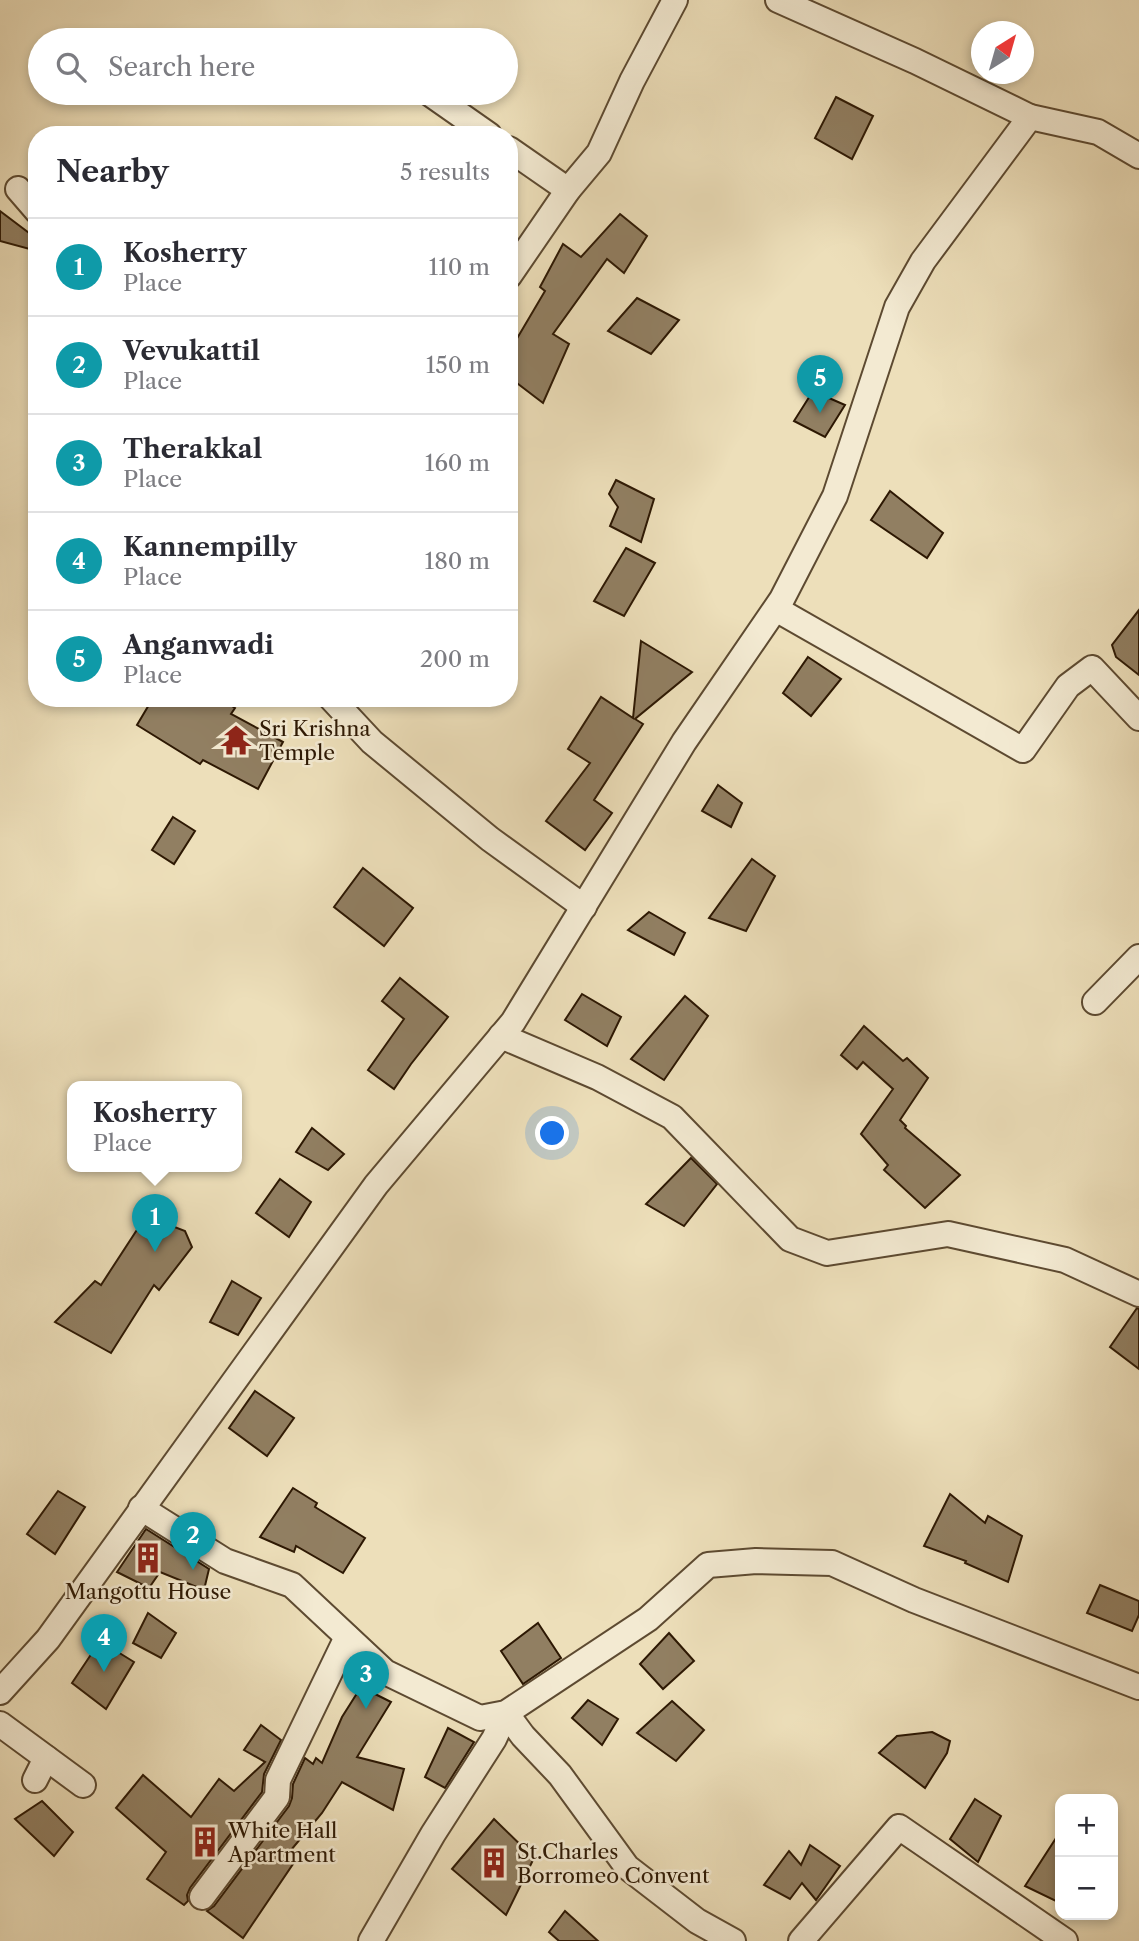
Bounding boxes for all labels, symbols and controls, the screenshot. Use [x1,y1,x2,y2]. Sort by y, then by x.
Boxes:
north arrow [971,21,1034,84]
search box [28,28,518,105]
icon: search [52,48,90,86]
text: Search here [108,51,255,83]
text: Nearby [56,153,169,190]
text: 5 results [400,158,490,186]
text: Kosherry [123,237,246,269]
text: 1 [74,253,84,281]
text: 110 m [429,253,490,281]
text: Place [123,269,182,297]
text: Vevukattil [123,335,260,367]
text: 2 [72,351,86,379]
text: 150 m [426,351,490,379]
pin: 5 [797,355,843,413]
text: Place [123,367,182,395]
text: Therakkal [123,433,262,465]
text: 3 [73,449,86,477]
text: 160 m [425,449,490,477]
text: Place [123,465,182,493]
text: Kannempilly [123,531,297,563]
text: 4 [72,547,86,575]
text: 180 m [425,547,490,575]
text: Place [123,563,182,591]
text: Anganwadi [123,629,274,661]
text: 5 [73,645,85,673]
text: 200 m [420,645,490,673]
text: Place [123,661,182,689]
place label: Sri Krishna Temple [259,716,371,765]
temple icon: Sri Krishna Temple [219,723,253,757]
popup [67,1081,242,1172]
text: Kosherry [93,1097,216,1129]
your location [535,1116,569,1150]
text: Place [93,1129,152,1157]
pin: 1 [132,1194,178,1252]
pin: 2 [170,1512,216,1570]
building icon: Mangottu House [131,1541,165,1575]
place label: Mangottu House [65,1579,231,1604]
pin: 4 [81,1614,127,1672]
pin: 3 [343,1651,389,1709]
map controls [1055,1794,1118,1920]
button: + [1055,1794,1118,1857]
place label: White Hall Apartment [227,1818,337,1867]
building icon: White Hall Apartment [188,1825,222,1859]
place label: St.Charles Borromeo Convent [517,1839,710,1888]
building icon: St.Charles Borromeo Convent [477,1846,511,1880]
button: − [1055,1857,1118,1920]

